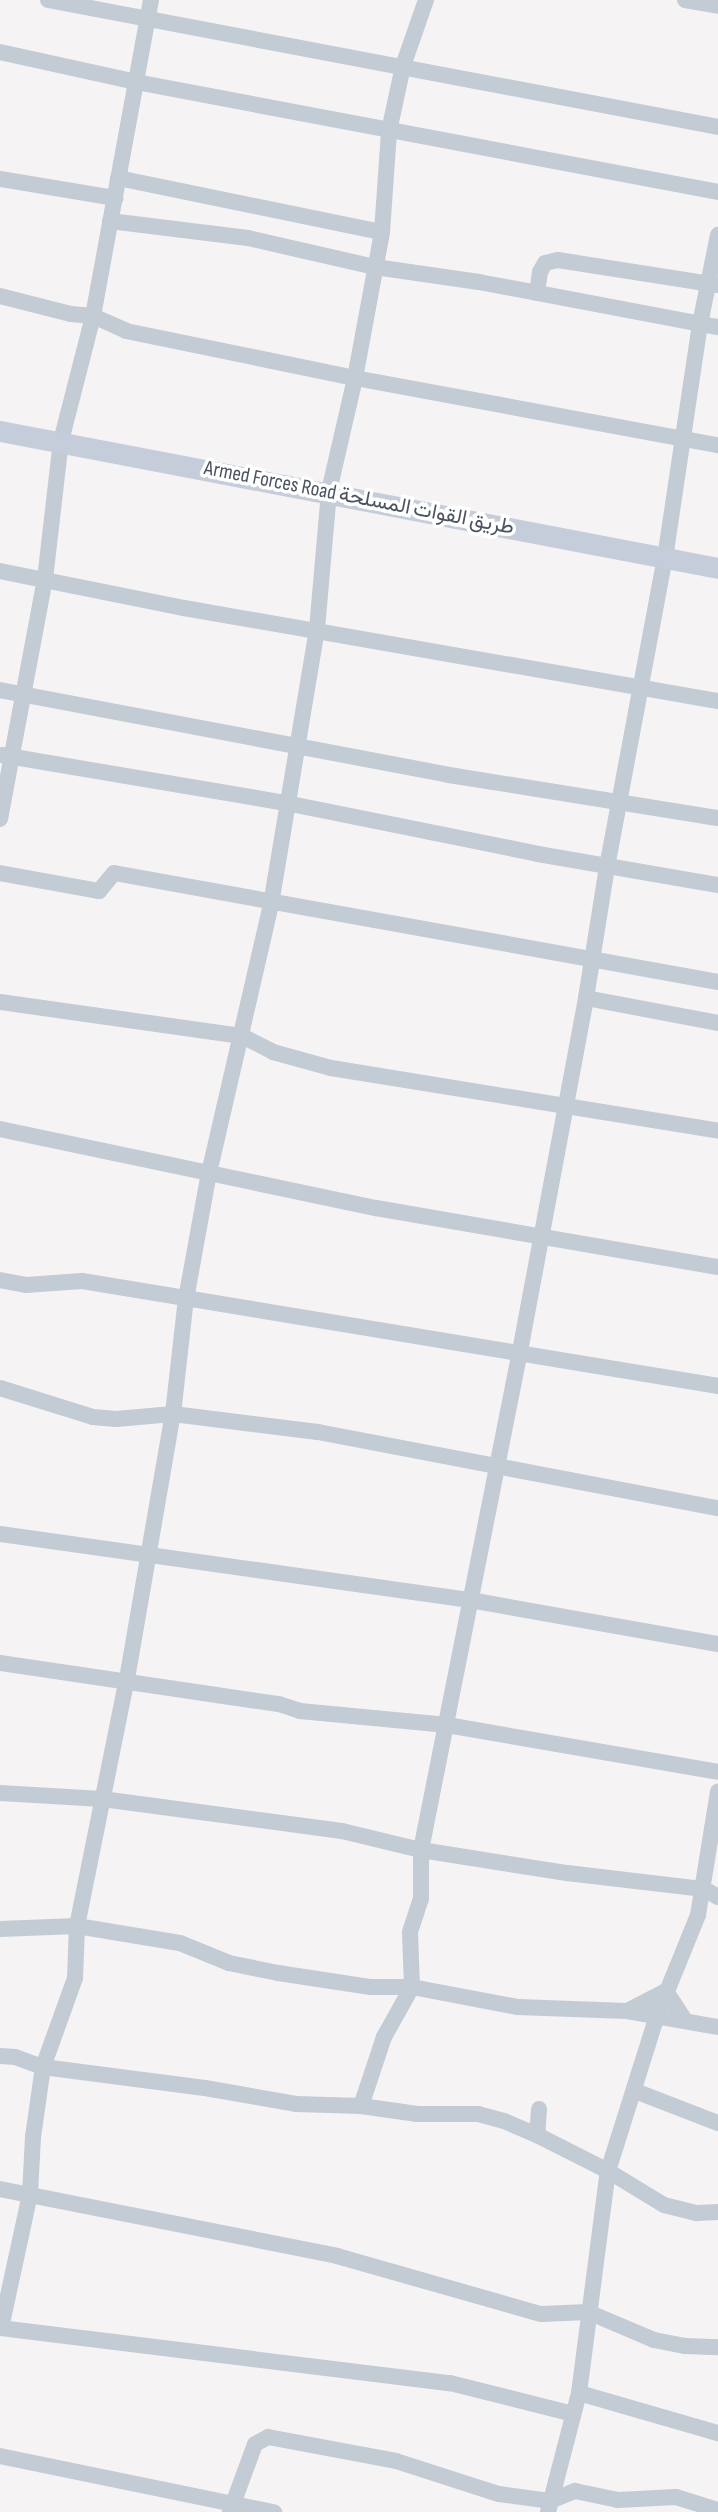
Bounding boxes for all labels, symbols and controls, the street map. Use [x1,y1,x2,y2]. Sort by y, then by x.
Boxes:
street label: Armed Forces Road طريق القوات المسلحة [202,456,516,540]

